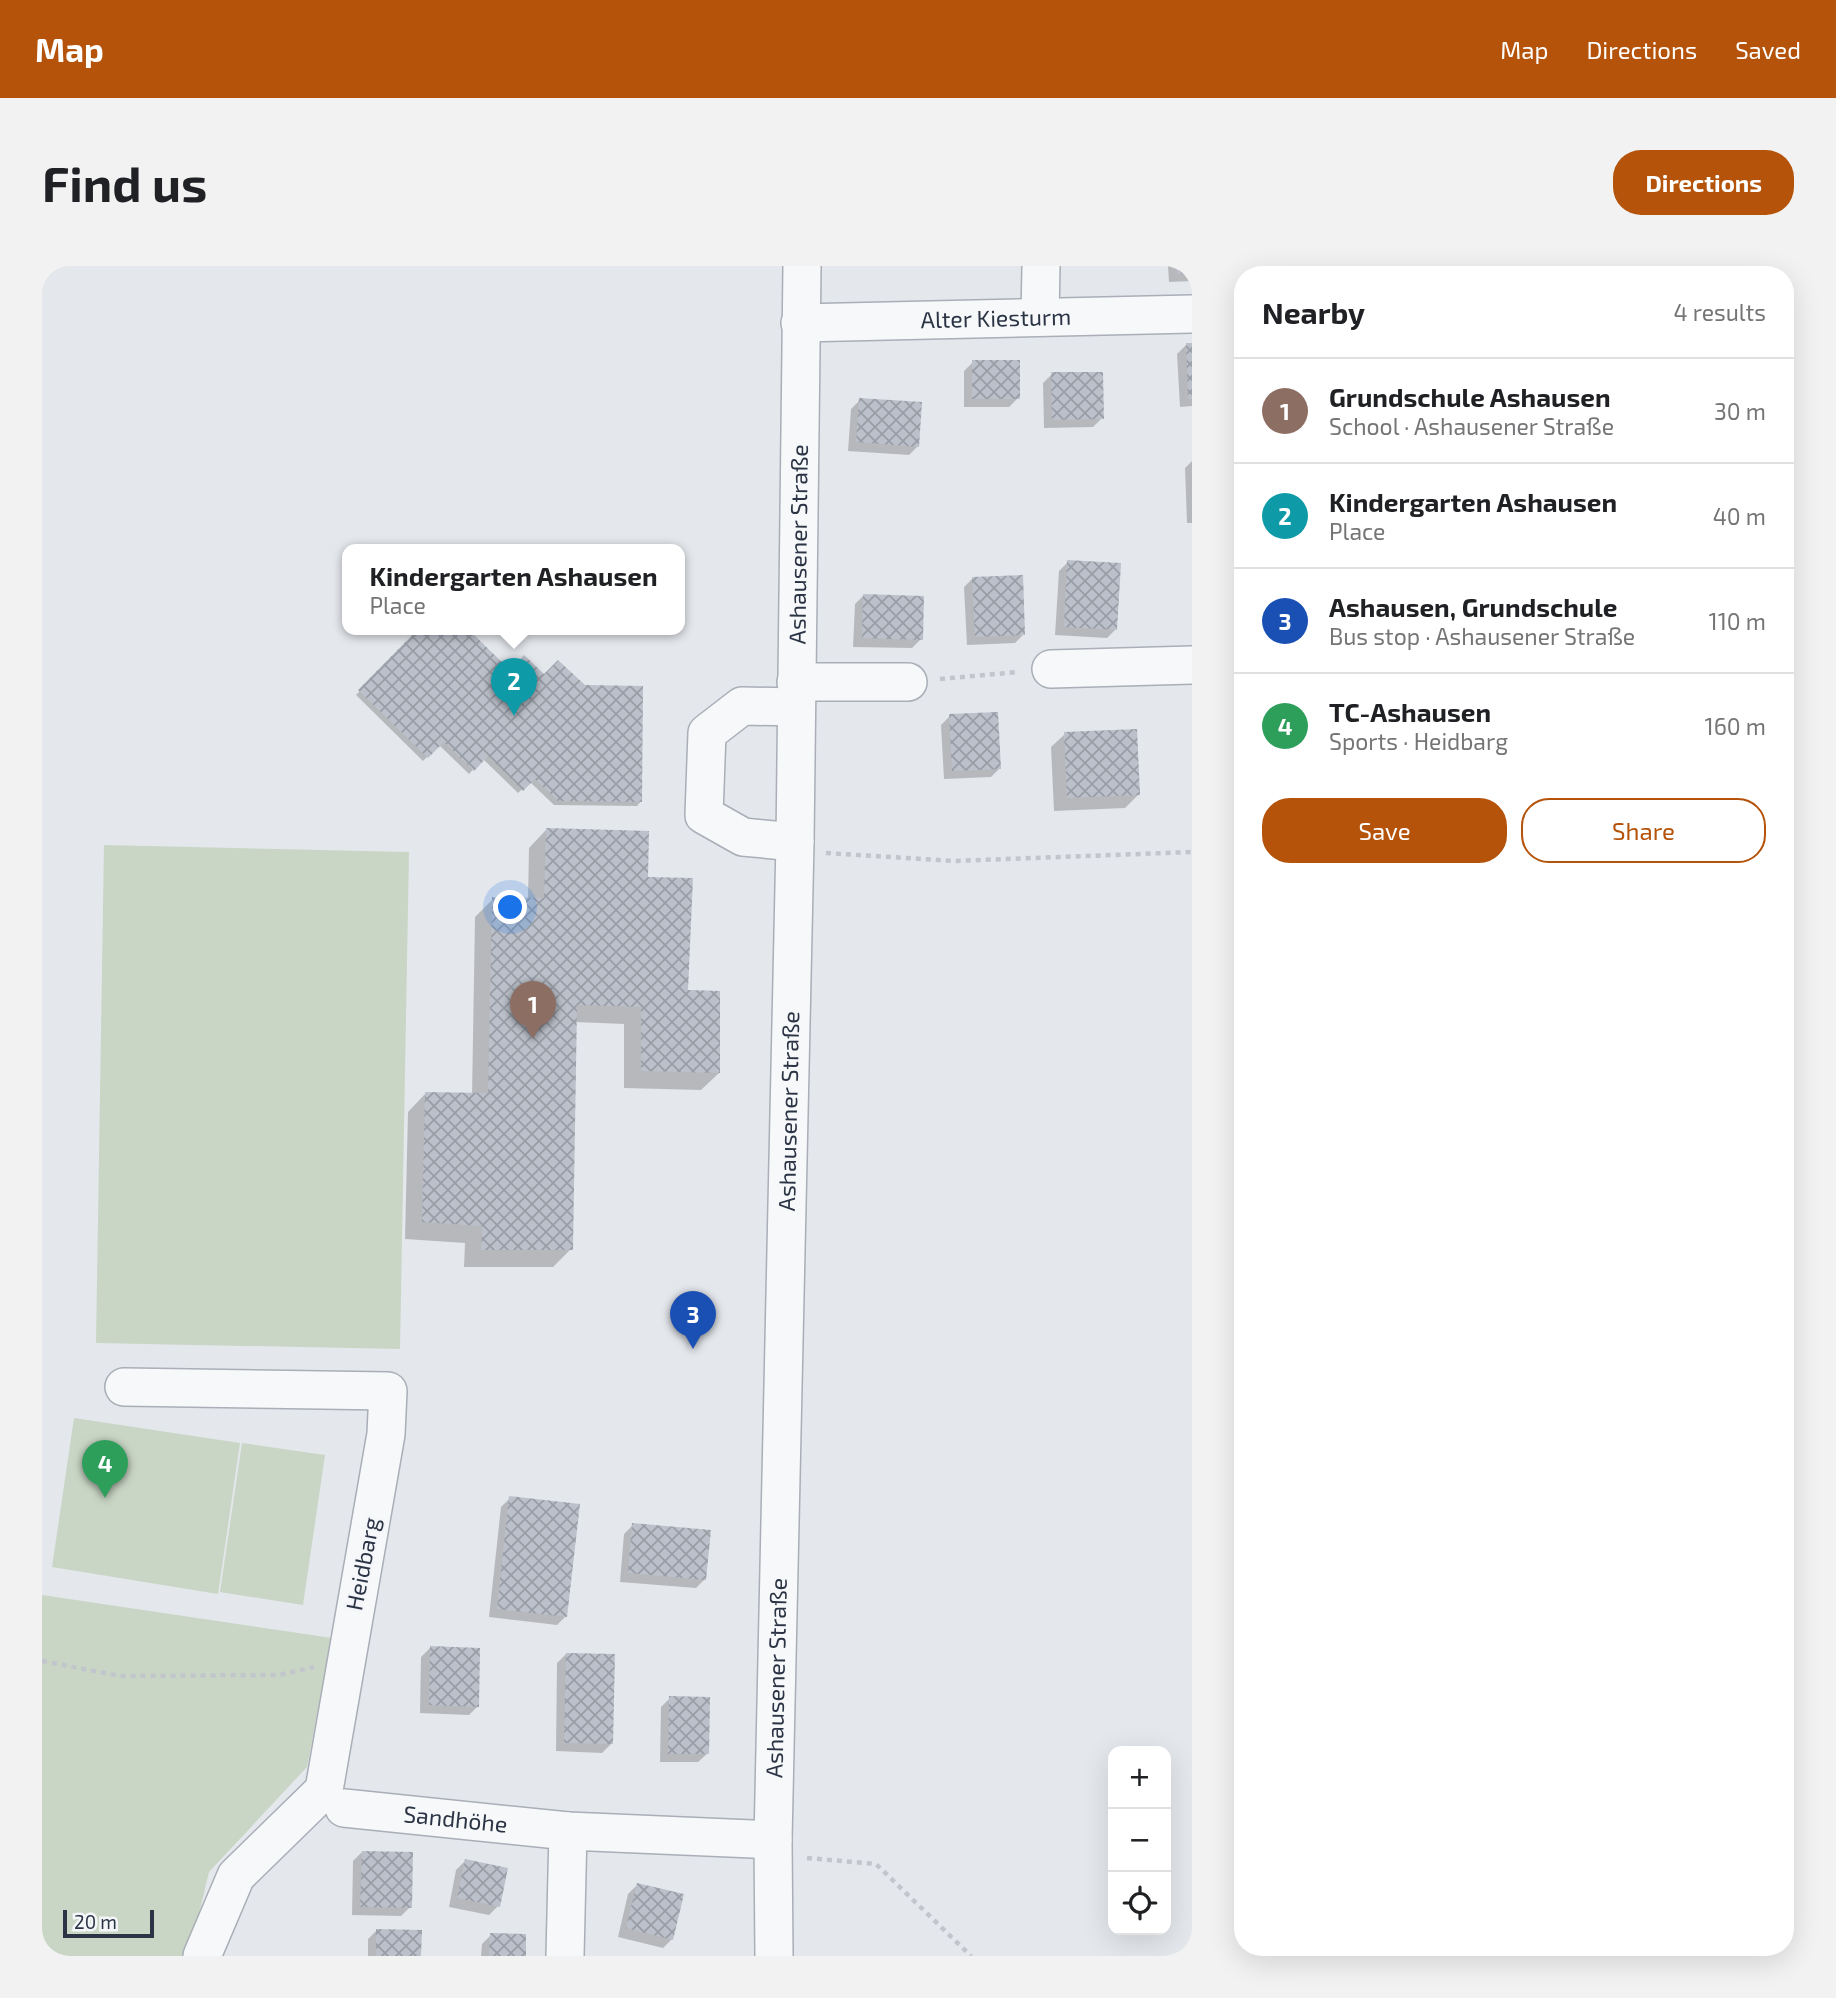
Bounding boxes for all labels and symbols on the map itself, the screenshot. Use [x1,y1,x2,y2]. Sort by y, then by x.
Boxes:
street label: Alter Kiesturm [920,302,1072,333]
street label: Ashausener Straße [782,444,813,644]
pin: 2 [491,658,537,716]
your location [493,890,527,924]
pin: 1 [510,981,556,1039]
street label: Ashausener Straße [772,1011,804,1211]
pin: 3 [670,1291,716,1349]
pin: 4 [82,1440,128,1498]
street label: Heidbarg [339,1515,385,1613]
street label: Ashausener Straße [759,1578,792,1778]
street label: Sandhöhe [402,1799,509,1838]
scale bar [63,1907,154,1939]

